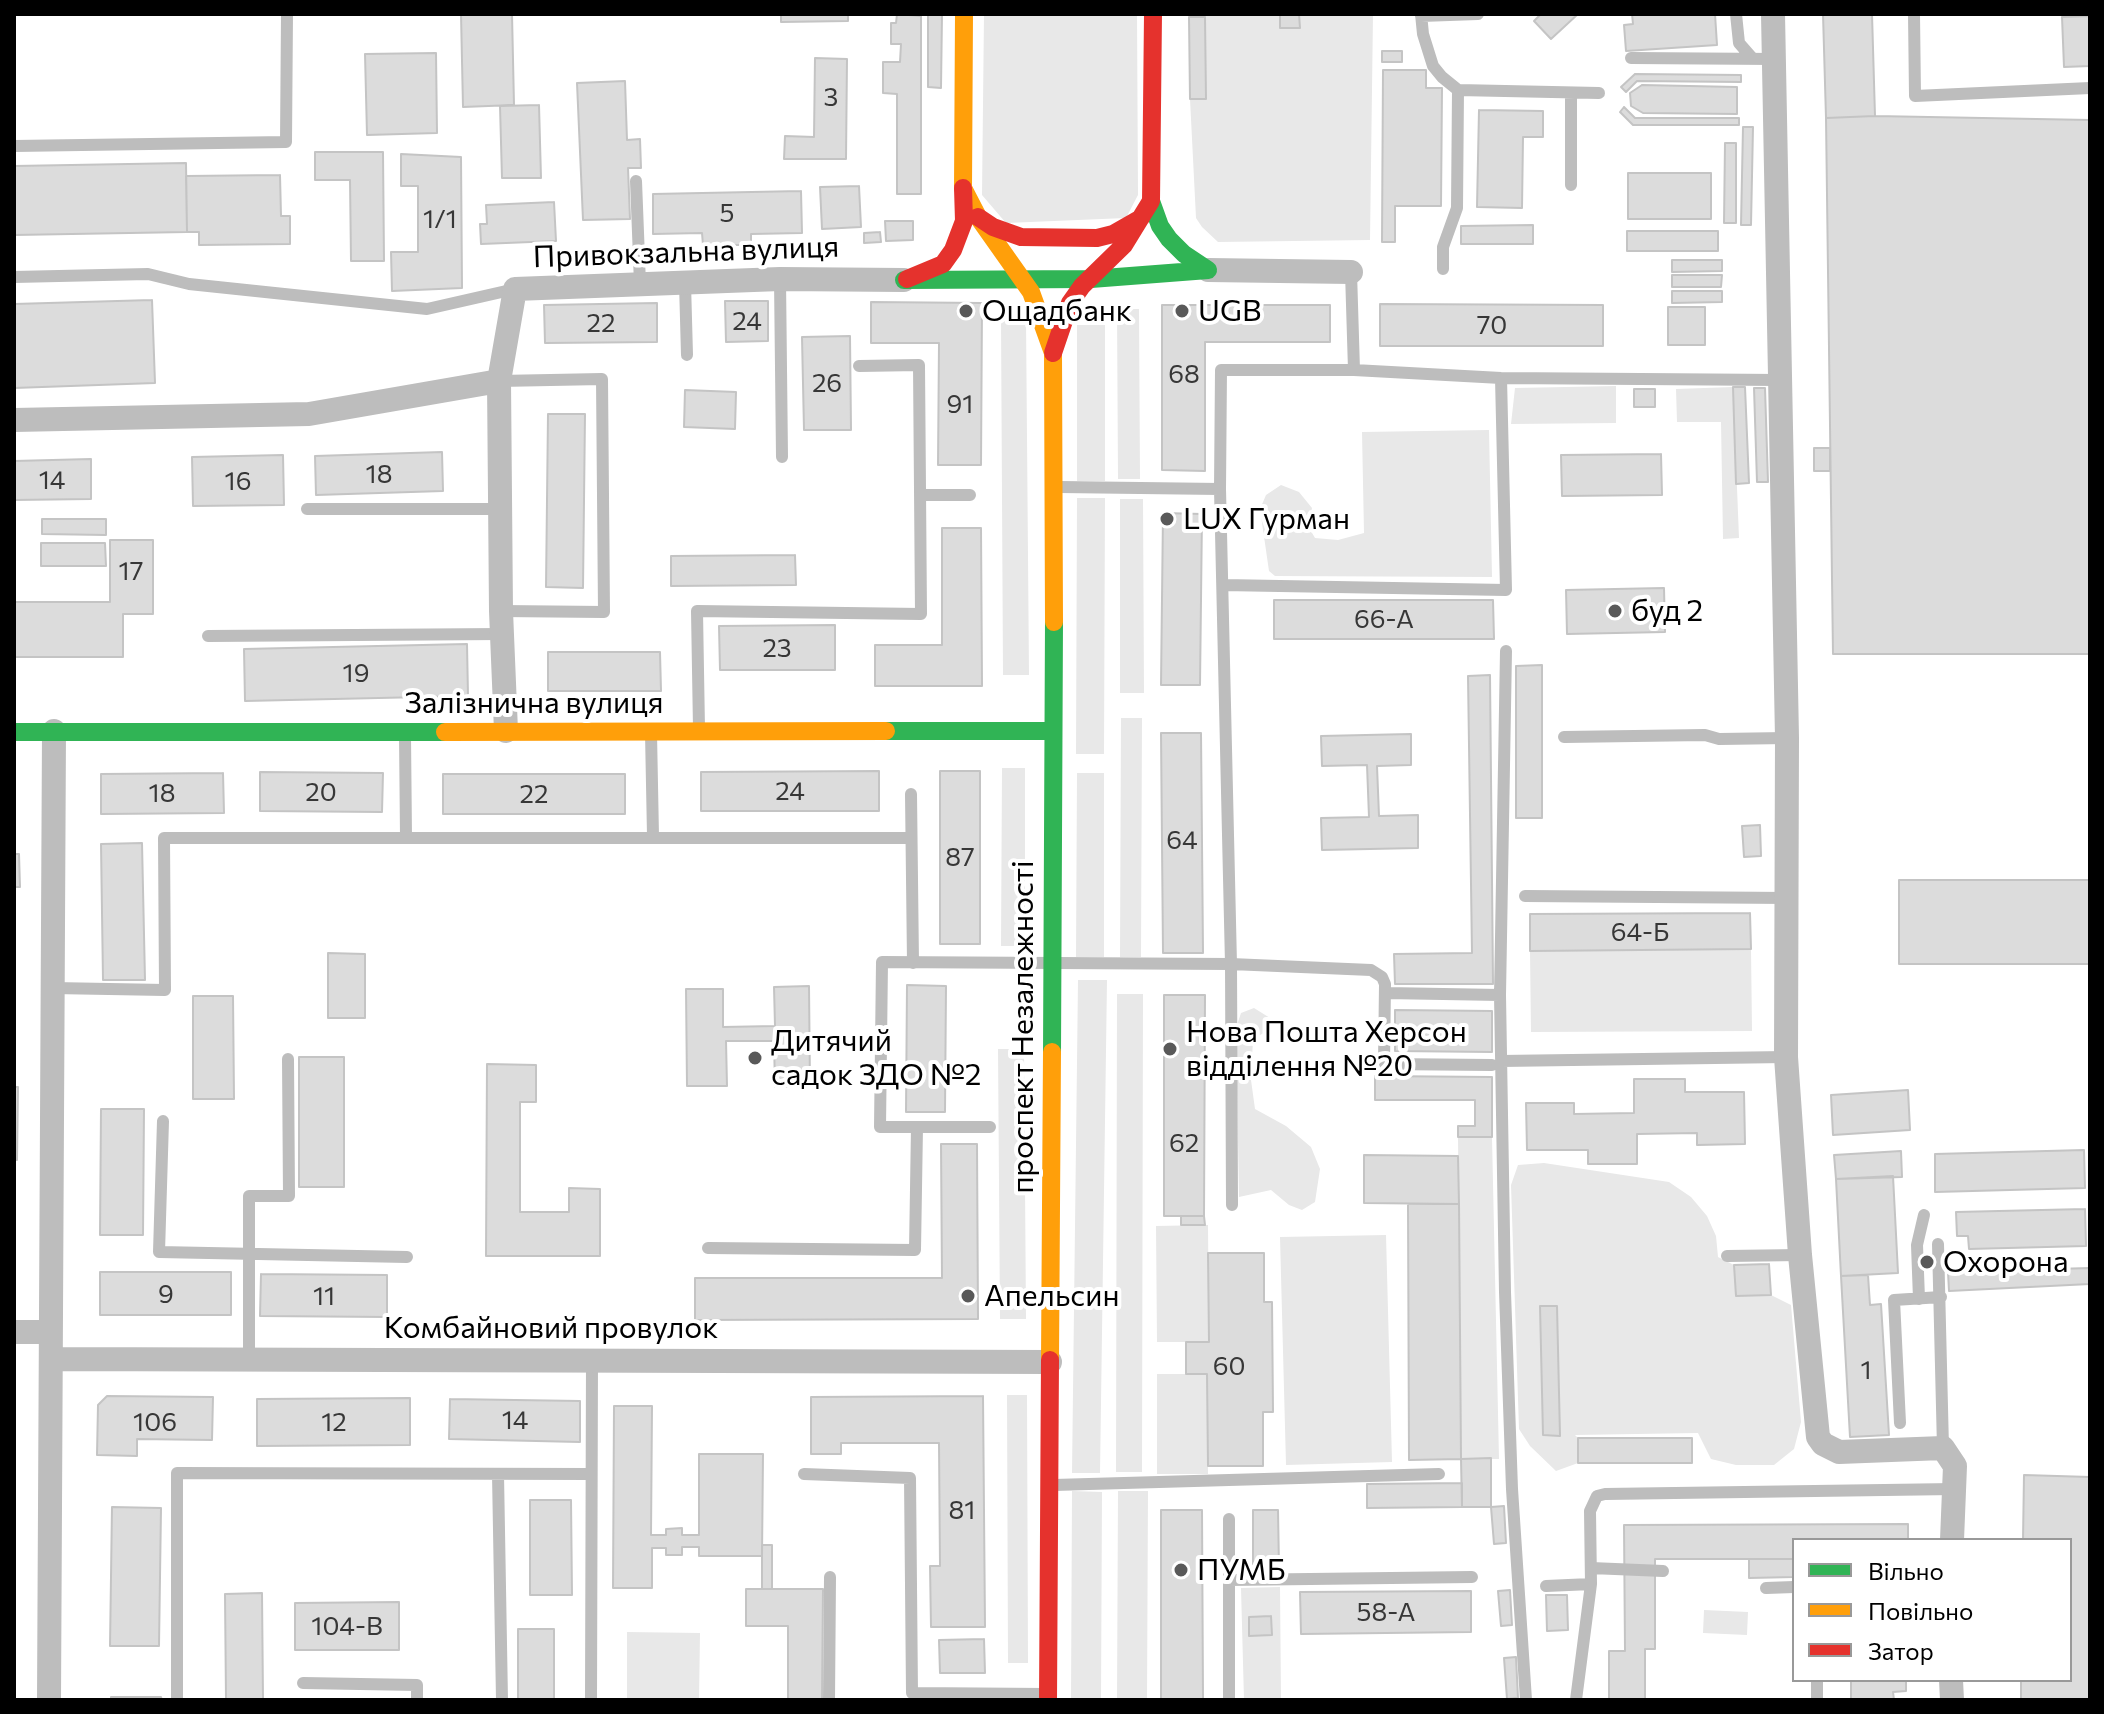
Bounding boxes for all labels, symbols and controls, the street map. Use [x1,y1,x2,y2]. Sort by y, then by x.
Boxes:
house number: 3 [824,81,838,113]
house number: 5 [720,197,734,229]
house number: 1/1 [423,203,457,235]
street label: Привокзальна вулиця [532,229,840,275]
place label: Ощадбанк [982,293,1132,329]
place label: UGB [1198,293,1261,329]
marker: Ощадбанк [957,302,975,320]
marker: UGB [1173,302,1191,320]
house number: 24 [732,305,762,337]
house number: 22 [587,307,615,339]
house number: 70 [1477,309,1507,341]
house number: 68 [1168,358,1200,390]
house number: 26 [812,367,842,399]
house number: 91 [947,388,973,420]
house number: 18 [366,458,392,490]
house number: 14 [39,464,65,496]
house number: 16 [225,465,251,497]
place label: LUX Гурман [1183,501,1350,537]
marker: LUX Гурман [1158,510,1176,528]
house number: 17 [119,555,143,587]
place label: буд 2 [1631,593,1703,629]
marker: буд 2 [1606,602,1624,620]
house number: 66-А [1354,603,1414,635]
house number: 23 [762,632,792,664]
house number: 19 [343,657,369,689]
street label: Залізнична вулиця [405,685,663,721]
house number: 24 [775,775,805,807]
house number: 20 [305,776,337,808]
house number: 18 [149,777,175,809]
house number: 22 [520,778,548,810]
house number: 64 [1166,824,1198,856]
house number: 87 [945,841,975,873]
street label: проспект Незалежності [1005,860,1041,1194]
house number: 64-Б [1611,916,1669,948]
place label: Нова Пошта Херсон відділення №20 [1186,1014,1467,1084]
place label: Дитячий садок ЗДО №2 [771,1023,981,1094]
marker: Нова Пошта Херсон відділення №20 [1161,1040,1179,1058]
marker: Дитячий садок ЗДО №2 [746,1049,764,1067]
house number: 62 [1169,1127,1199,1159]
place label: Охорона [1943,1244,2069,1280]
marker: Охорона [1918,1253,1936,1271]
house number: 9 [158,1278,174,1310]
place label: Апельсин [984,1278,1119,1314]
house number: 11 [313,1280,335,1312]
marker: Апельсин [959,1287,977,1305]
street label: Комбайновий провулок [384,1310,718,1346]
house number: 60 [1213,1350,1245,1382]
house number: 1 [1860,1354,1872,1386]
house number: 14 [502,1404,528,1436]
house number: 106 [133,1406,177,1438]
house number: 12 [321,1406,347,1438]
house number: 81 [949,1494,975,1526]
legend [1792,1538,2072,1682]
place label: ПУМБ [1197,1552,1286,1588]
text: Вільно [1868,1556,1944,1585]
marker: ПУМБ [1172,1561,1190,1579]
house number: 58-А [1356,1596,1416,1628]
text: Повільно [1868,1596,1973,1625]
house number: 104-В [311,1610,383,1642]
text: Затор [1868,1636,1934,1665]

